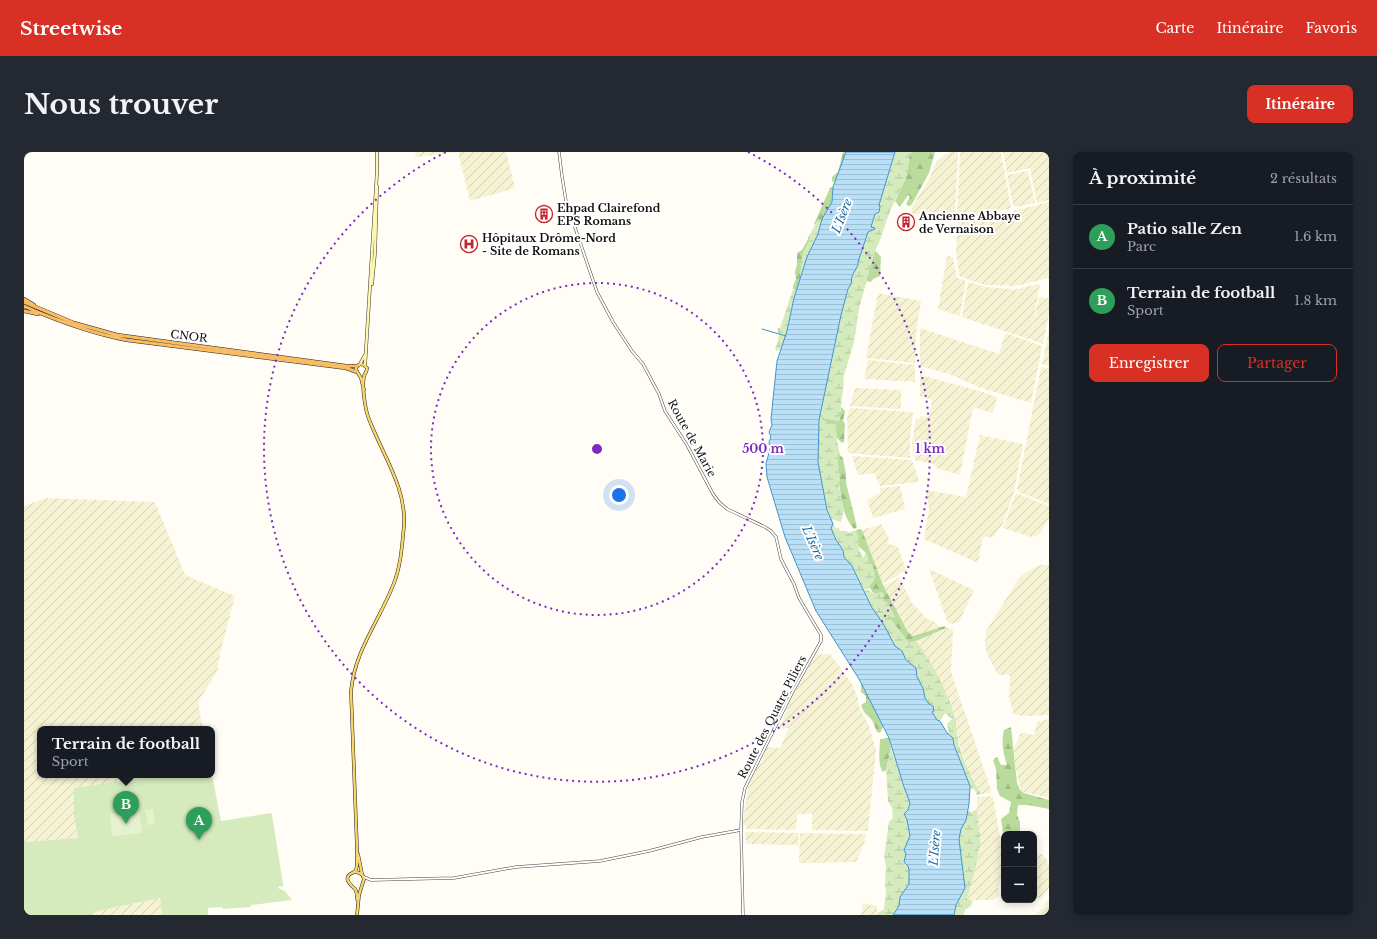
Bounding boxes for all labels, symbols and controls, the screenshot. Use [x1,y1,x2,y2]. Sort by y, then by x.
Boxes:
text: Streetwise [20,17,122,40]
text: Carte [1155,19,1194,37]
text: Itinéraire [1216,19,1283,37]
text: Favoris [1305,19,1357,37]
button: Itinéraire [1247,85,1353,123]
text: Nous trouver [24,87,218,122]
text: À proximité [1089,168,1196,189]
text: 2 résultats [1270,170,1337,187]
water label: L'Isère [828,196,855,236]
place label: Ehpad Clairefond EPS Romans [557,201,661,228]
building icon: Ehpad Clairefond EPS Romans [534,204,554,224]
place label: Ancienne Abbaye de Vernaison [918,209,1021,236]
building icon: Ancienne Abbaye de Vernaison [896,212,916,232]
text: Patio salle Zen [1127,219,1242,238]
text: A [1097,228,1107,245]
text: 1.6 km [1294,228,1337,245]
place label: Hôpitaux Drôme-Nord - Site de Romans [482,231,616,258]
hospital icon: Hôpitaux Drôme-Nord - Site de Romans [459,234,479,254]
text: Parc [1127,238,1156,255]
text: Terrain de football [1127,283,1275,302]
text: B [1097,292,1107,309]
text: 1.8 km [1294,292,1337,309]
text: Sport [1127,302,1164,319]
street label: CNOR [170,327,209,345]
button: Enregistrer [1089,344,1209,382]
button: Partager [1217,344,1337,382]
street label: Route de Marie [665,397,719,479]
text: 500 m [742,441,785,456]
text: 1 km [915,441,946,456]
centre of rings [590,442,604,456]
your location [609,485,629,505]
water label: L'Isère [799,523,828,563]
street label: Route des Quatre Piliers [735,653,809,781]
popup [37,726,215,778]
text: Terrain de football [52,734,200,753]
text: Sport [52,753,89,770]
pin: B [113,791,139,824]
pin: A [186,807,212,840]
water label: L'Isère [925,829,944,867]
map controls [1001,831,1037,903]
button: + [1001,831,1037,867]
button: − [1001,867,1037,903]

